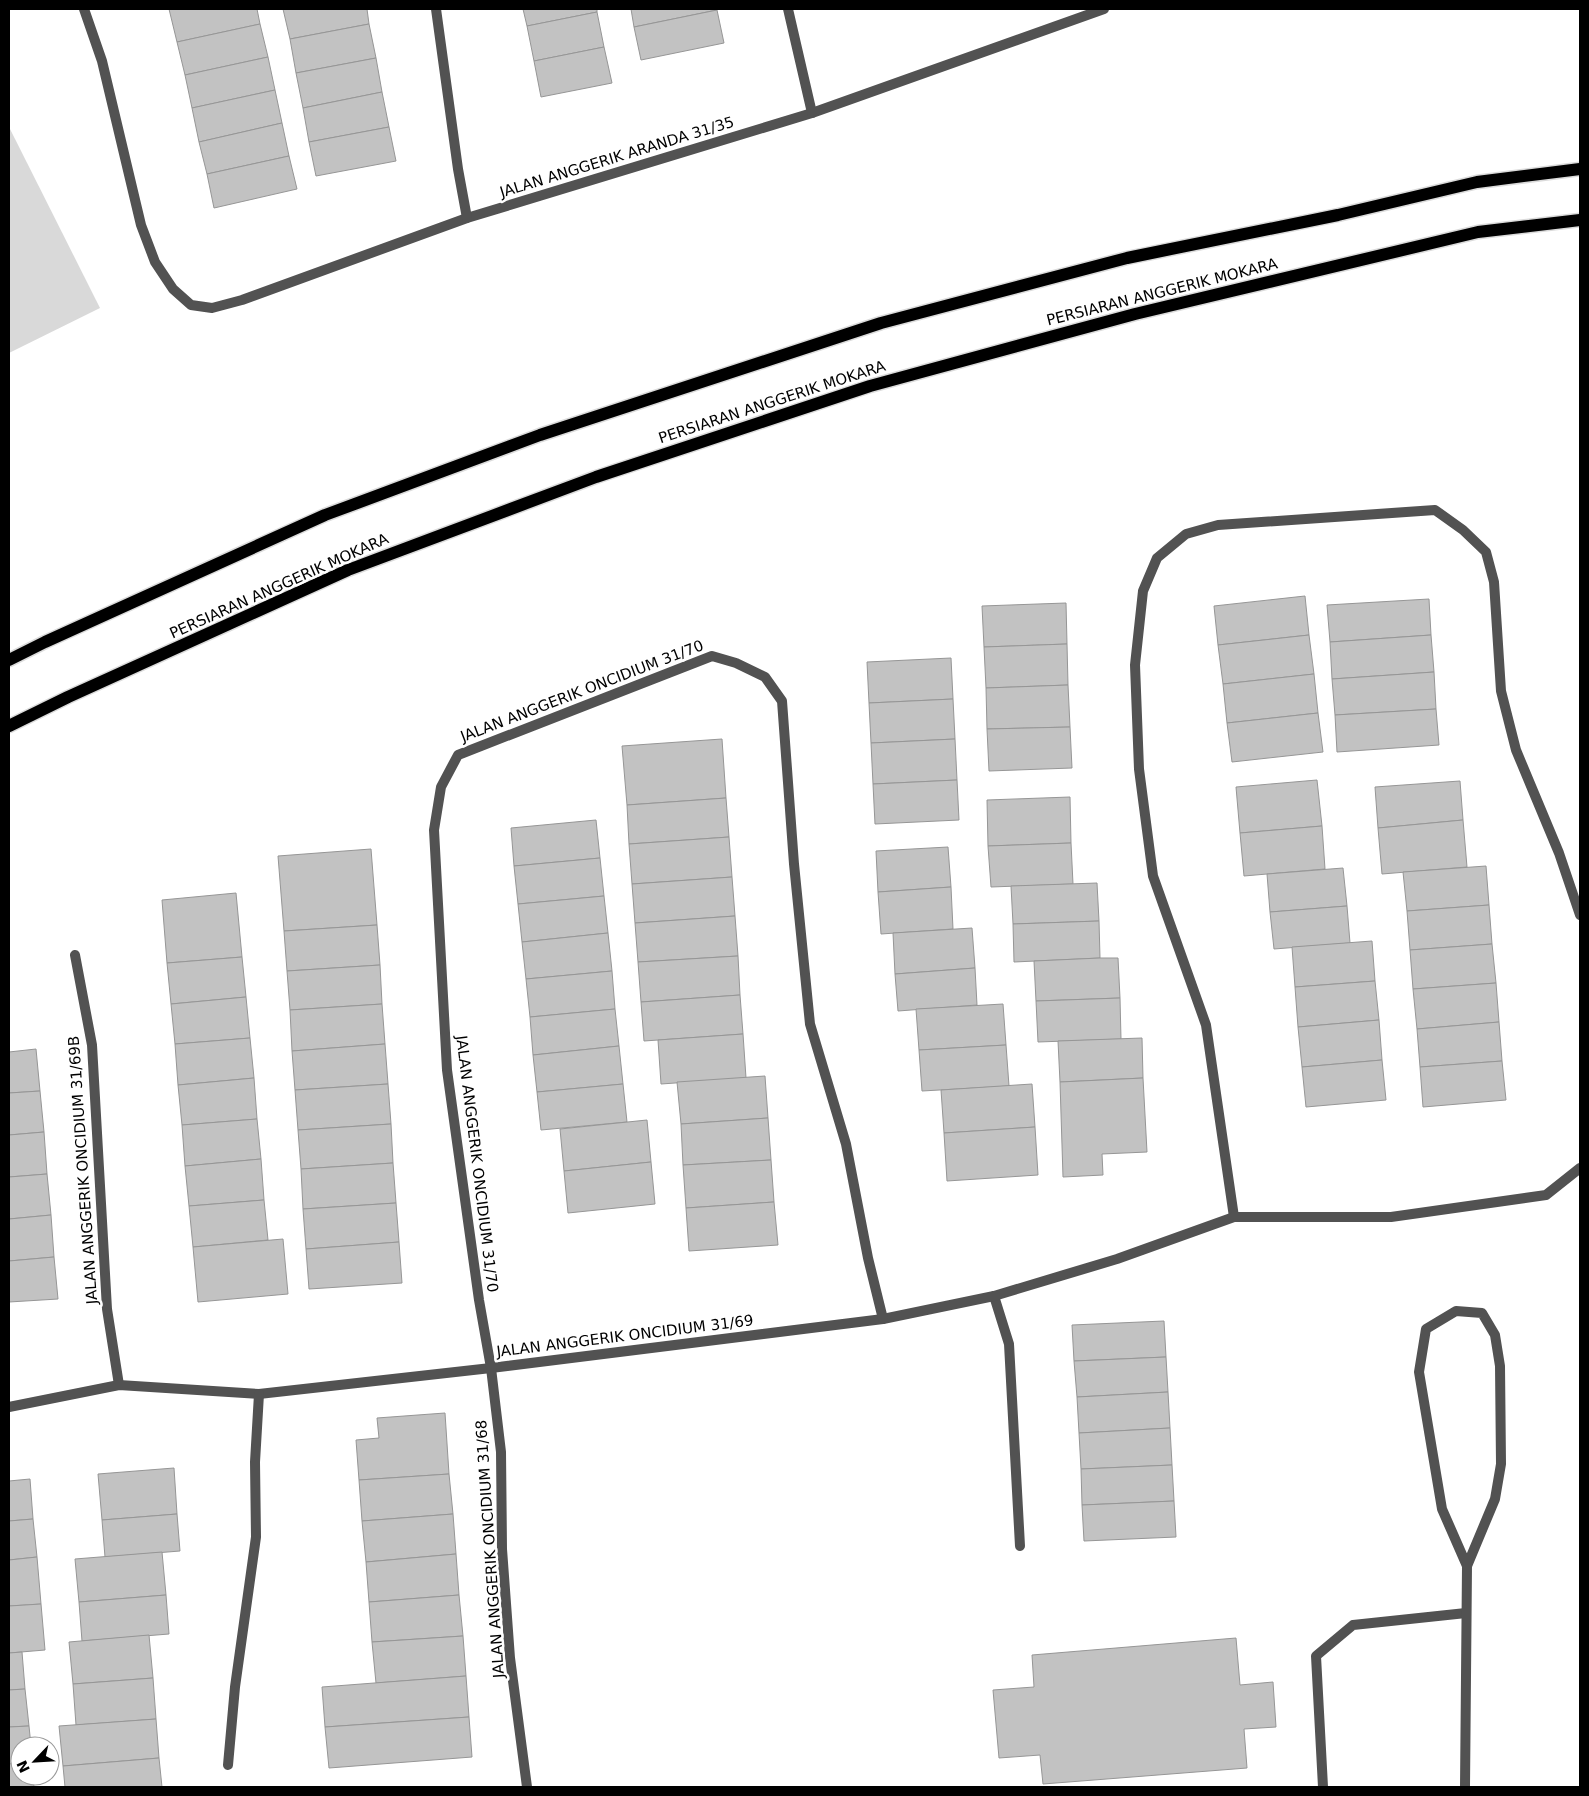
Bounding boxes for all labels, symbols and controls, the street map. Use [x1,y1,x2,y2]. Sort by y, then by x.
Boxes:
street label: JALAN ANGGERIK ARANDA 31/35 [497,113,736,202]
street label: PERSIARAN ANGGERIK MOKARA [1045,254,1280,329]
street label: PERSIARAN ANGGERIK MOKARA [656,357,888,447]
street label: PERSIARAN ANGGERIK MOKARA [167,529,392,643]
street label: JALAN ANGGERIK ONCIDIUM 31/70 [457,636,706,746]
street label: JALAN ANGGERIK ONCIDIUM 31/70 [452,1033,502,1294]
street label: JALAN ANGGERIK ONCIDIUM 31/69B [65,1035,101,1306]
street label: JALAN ANGGERIK ONCIDIUM 31/69 [494,1311,755,1361]
street label: JALAN ANGGERIK ONCIDIUM 31/68 [472,1419,508,1680]
north arrow [10,1736,60,1786]
text: N [13,1758,33,1775]

